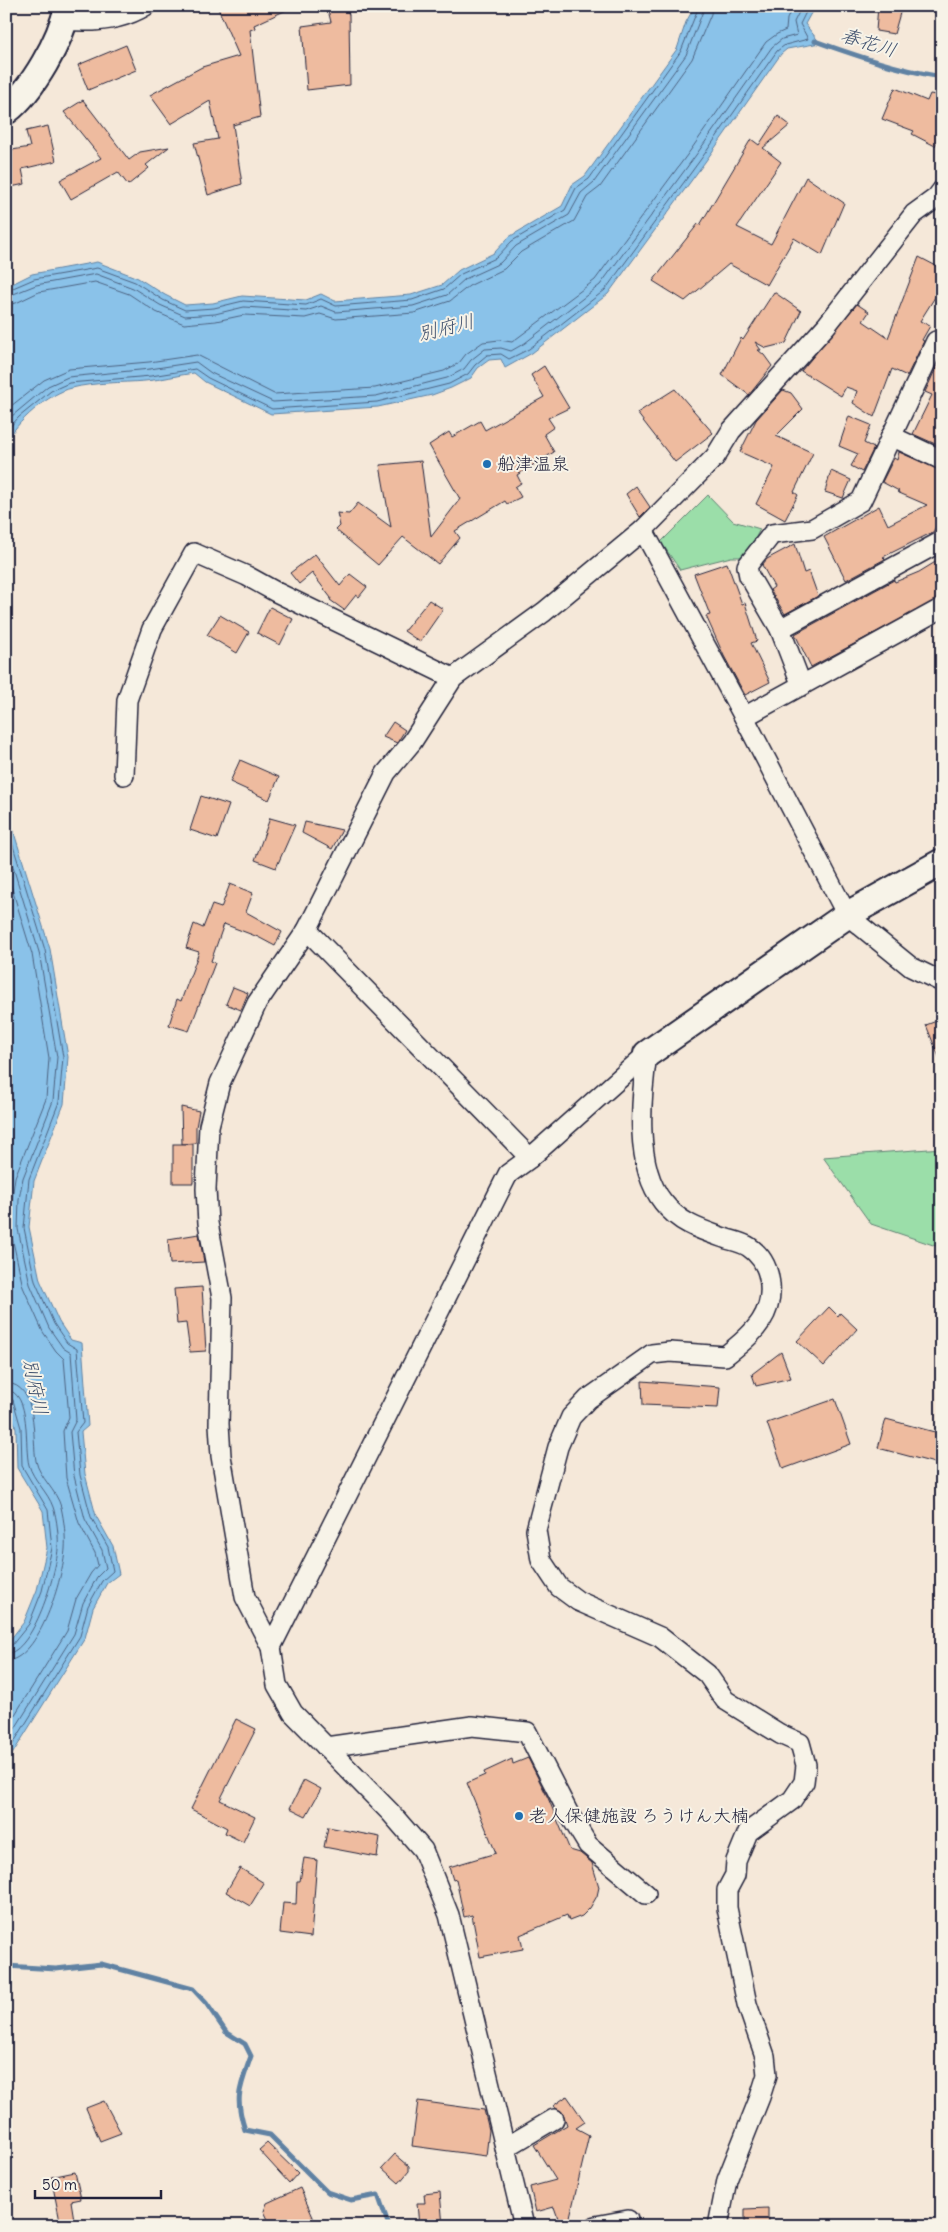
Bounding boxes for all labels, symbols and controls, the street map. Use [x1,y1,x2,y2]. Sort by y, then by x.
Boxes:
water label: 春花川 [838,22,900,62]
water label: 別府川 [415,308,477,346]
place label: 船津温泉 [497,452,569,475]
marker: 船津温泉 [481,458,493,470]
water label: 別府川 [18,1357,54,1417]
place label: 老人保健施設 ろうけん大楠 [529,1804,749,1827]
marker: 老人保健施設 ろうけん大楠 [513,1810,525,1822]
scale bar [35,2167,161,2199]
text: 50 m [42,2175,77,2194]

